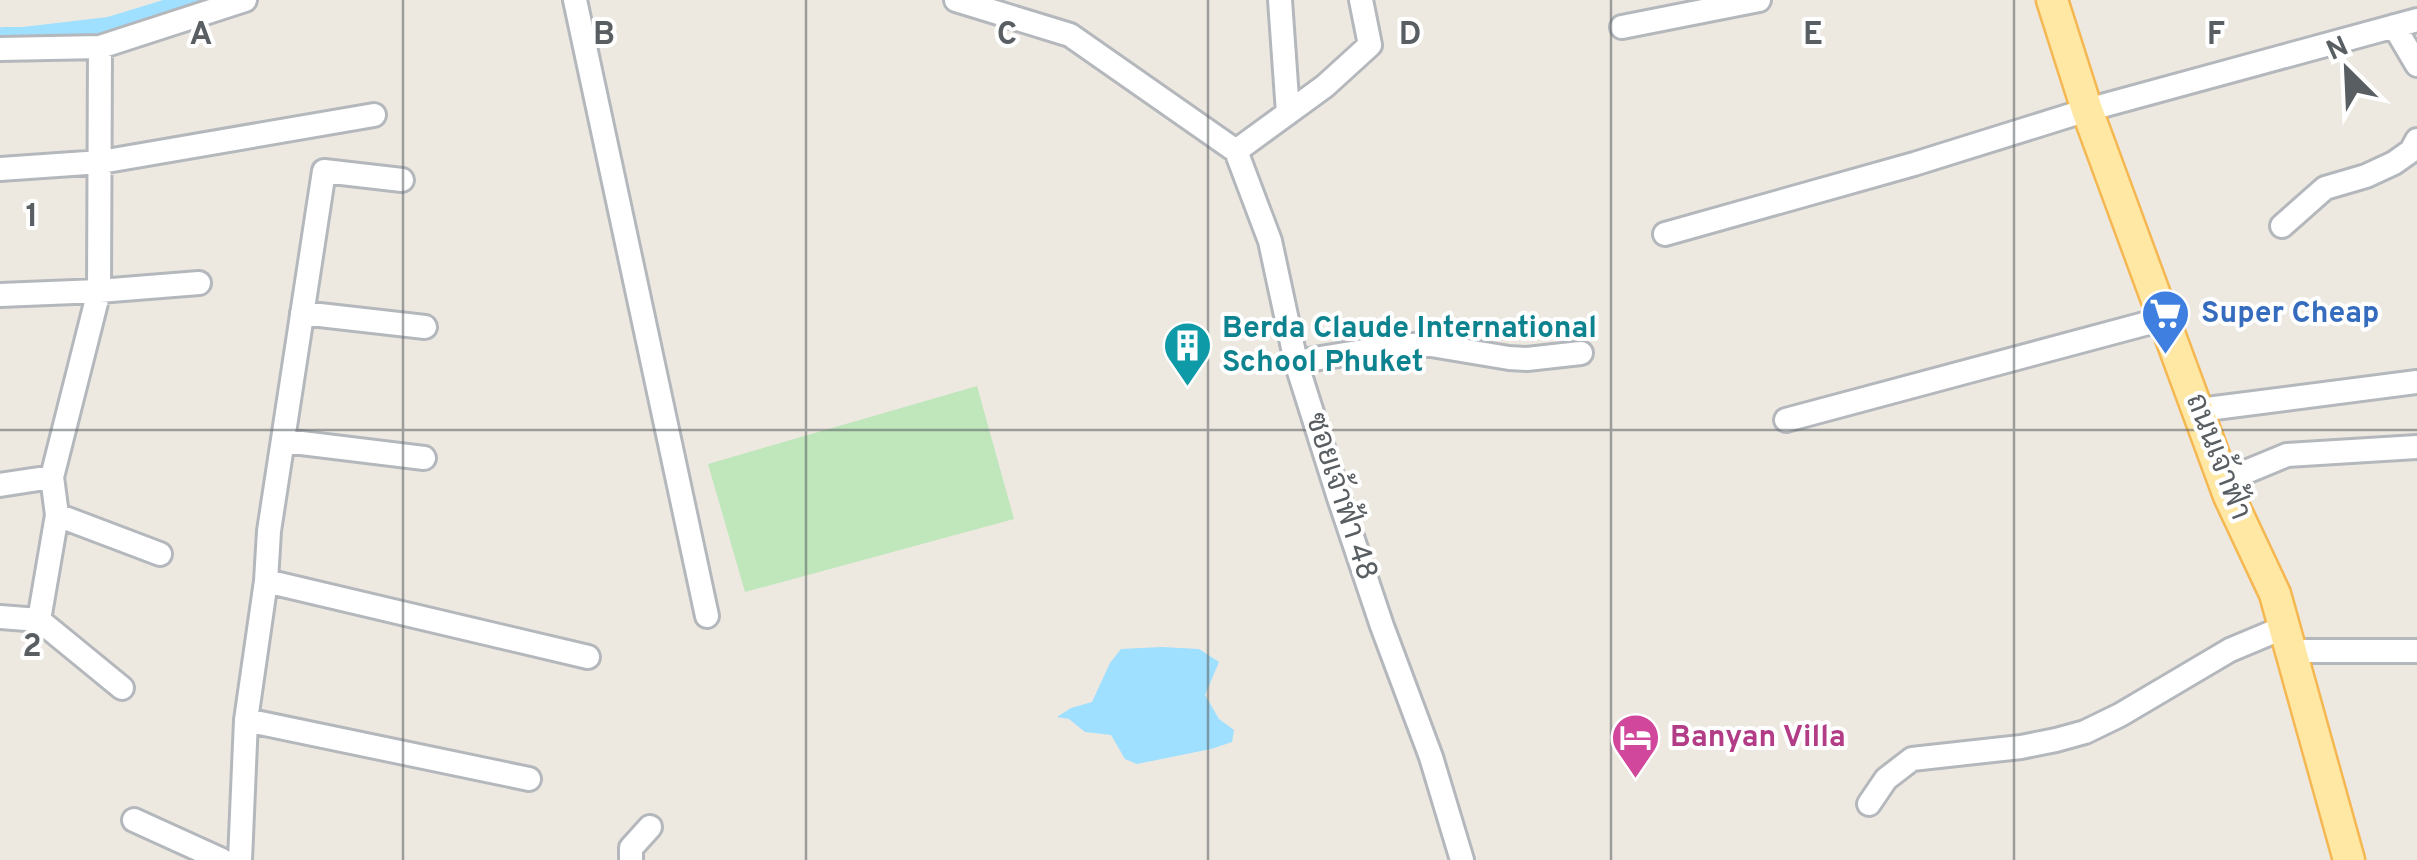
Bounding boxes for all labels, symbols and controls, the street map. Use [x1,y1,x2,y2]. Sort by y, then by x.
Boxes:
text: A [190,16,212,56]
text: B [593,16,615,56]
text: C [997,16,1017,56]
text: D [1399,16,1421,56]
text: E [1803,16,1823,56]
text: F [2207,16,2225,56]
north arrow [2297,20,2397,120]
text: N [2322,29,2355,70]
text: 1 [26,198,38,238]
supermarket icon: Super Cheap [2140,288,2192,356]
place label: Super Cheap [2201,296,2379,333]
place label: Berda Claude International School Phuket [1222,311,1597,382]
building icon: Berda Claude International School Phuket [1161,320,1213,388]
street label: ถนนเจ้าฟ้า [2176,387,2263,525]
street label: ซอยเจ้าฟ้า 48 [1296,407,1389,585]
text: 2 [22,628,42,668]
hotel icon: Banyan Villa [1609,712,1661,780]
place label: Banyan Villa [1670,720,1846,757]

